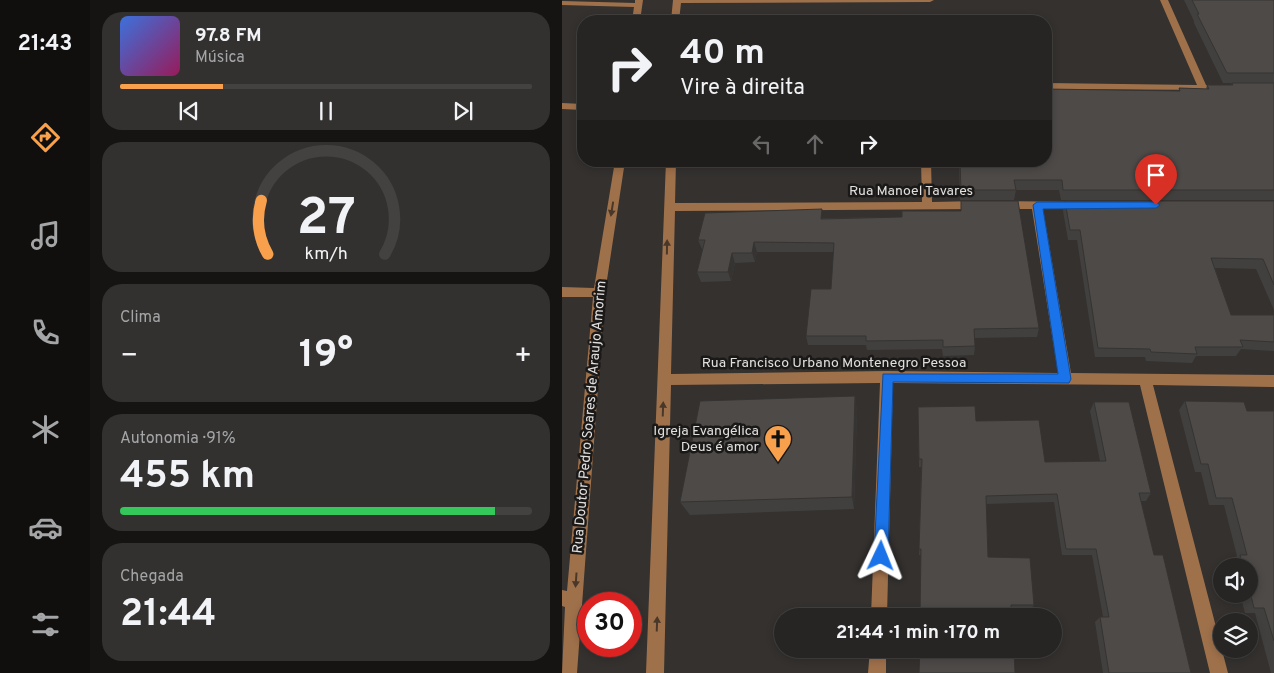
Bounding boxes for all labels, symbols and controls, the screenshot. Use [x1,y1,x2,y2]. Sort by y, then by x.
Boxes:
text: 97.8 FM [195,24,262,48]
text: 21:43 [18,31,72,58]
text: 40 m [680,32,765,76]
icon: right [597,35,662,100]
text: Música [195,48,245,68]
text: Vire à direita [680,75,805,102]
icon: previous [175,97,203,125]
icon: pause [312,97,340,125]
icon: next [449,97,477,125]
icon: directions [28,120,63,155]
icon: left [748,130,776,158]
icon: ahead [801,130,829,158]
icon: right [854,130,882,158]
pin [1135,154,1177,205]
icon: arrive [1142,161,1170,189]
street label: Rua Manoel Tavares [849,183,973,200]
text: 27 [296,187,356,253]
one-way arrow [608,202,616,218]
icon: music [28,218,63,253]
one-way arrow [663,239,671,255]
text: km/h [304,243,348,266]
street label: Rua Doutor Pedro Soares de Araujo Amorim [570,280,610,554]
text: Clima [120,308,161,328]
icon: phone [28,315,63,350]
text: 19° [299,332,353,381]
text: − [120,339,138,375]
text: + [514,339,532,375]
street label: Rua Francisco Urbano Montenegro Pessoa [702,355,966,372]
one-way arrow [659,401,667,417]
icon: climate [28,412,63,447]
place label: Igreja Evangélica Deus é amor [653,423,760,456]
church icon: Igreja Evangélica Deus é amor [763,424,793,463]
text: Autonomia · 91% [120,429,236,449]
text: 455 km [120,453,255,502]
icon: car [28,510,63,545]
position arrow [854,529,906,581]
map controls [1213,558,1258,658]
button: sound [1213,558,1258,603]
text: Chegada [120,567,184,587]
one-way arrow [572,572,580,588]
text: 21:44 [120,591,217,640]
speed limit sign: 30 [577,592,642,657]
icon: filters [28,607,63,642]
button: layers [1213,613,1258,658]
one-way arrow [653,616,661,632]
text: 21:44 · 1 min · 170 m [836,621,1000,645]

